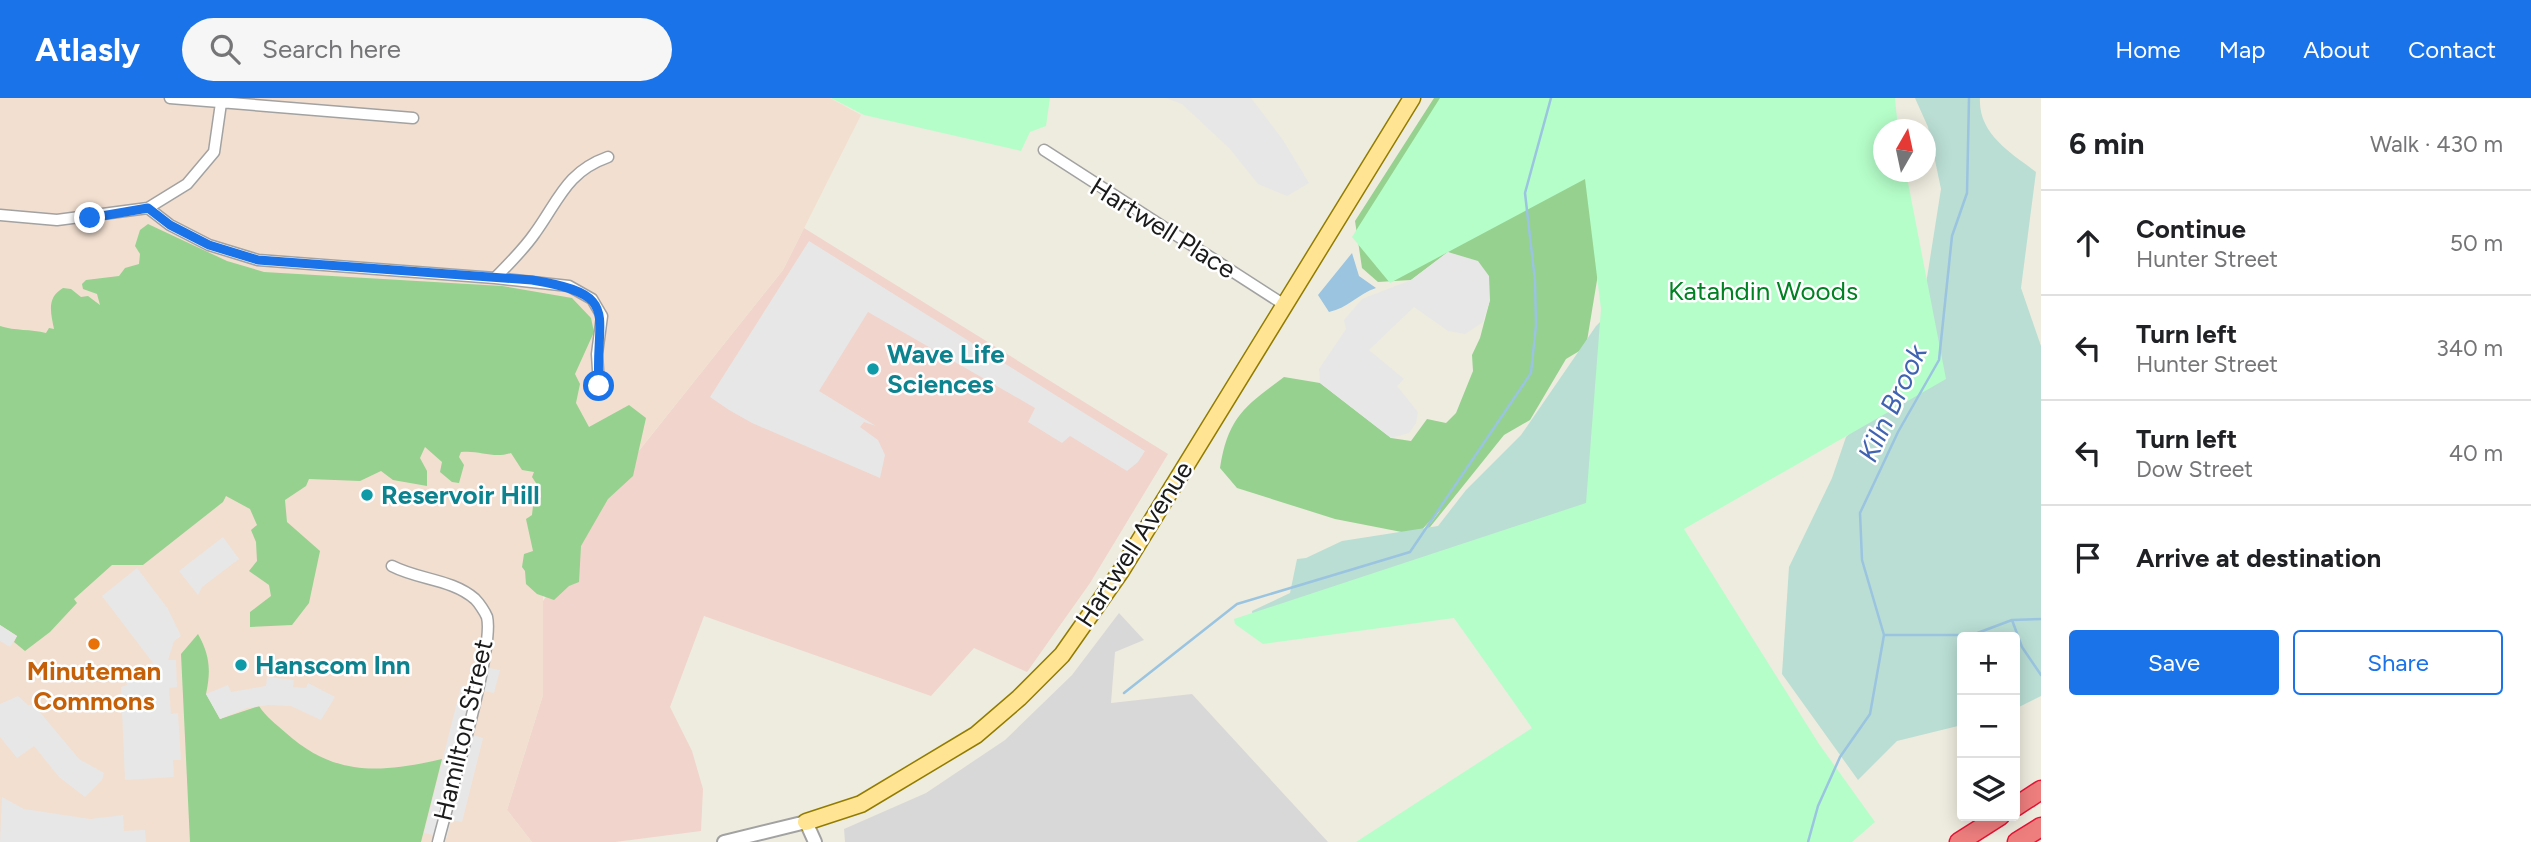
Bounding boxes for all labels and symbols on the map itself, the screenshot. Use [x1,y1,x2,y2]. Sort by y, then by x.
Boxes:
north arrow [1873,119,1936,182]
street label: Hartwell Place [1084,170,1242,286]
route end [74,202,105,233]
park label: Katahdin Woods [1668,275,1858,307]
place label: Wave Life Sciences [887,338,1005,400]
water label: Kiln Brook [1850,338,1934,467]
marker: Wave Life Sciences [865,361,881,377]
route start [583,370,614,401]
street label: Hartwell Avenue [1068,455,1200,633]
place label: Reservoir Hill [381,479,540,511]
marker: Reservoir Hill [359,487,375,503]
marker: Minuteman Commons [86,636,102,652]
street label: Hamilton Street [427,636,499,824]
place label: Hanscom Inn [255,649,410,681]
place label: Minuteman Commons [27,655,161,717]
marker: Hanscom Inn [233,657,249,673]

